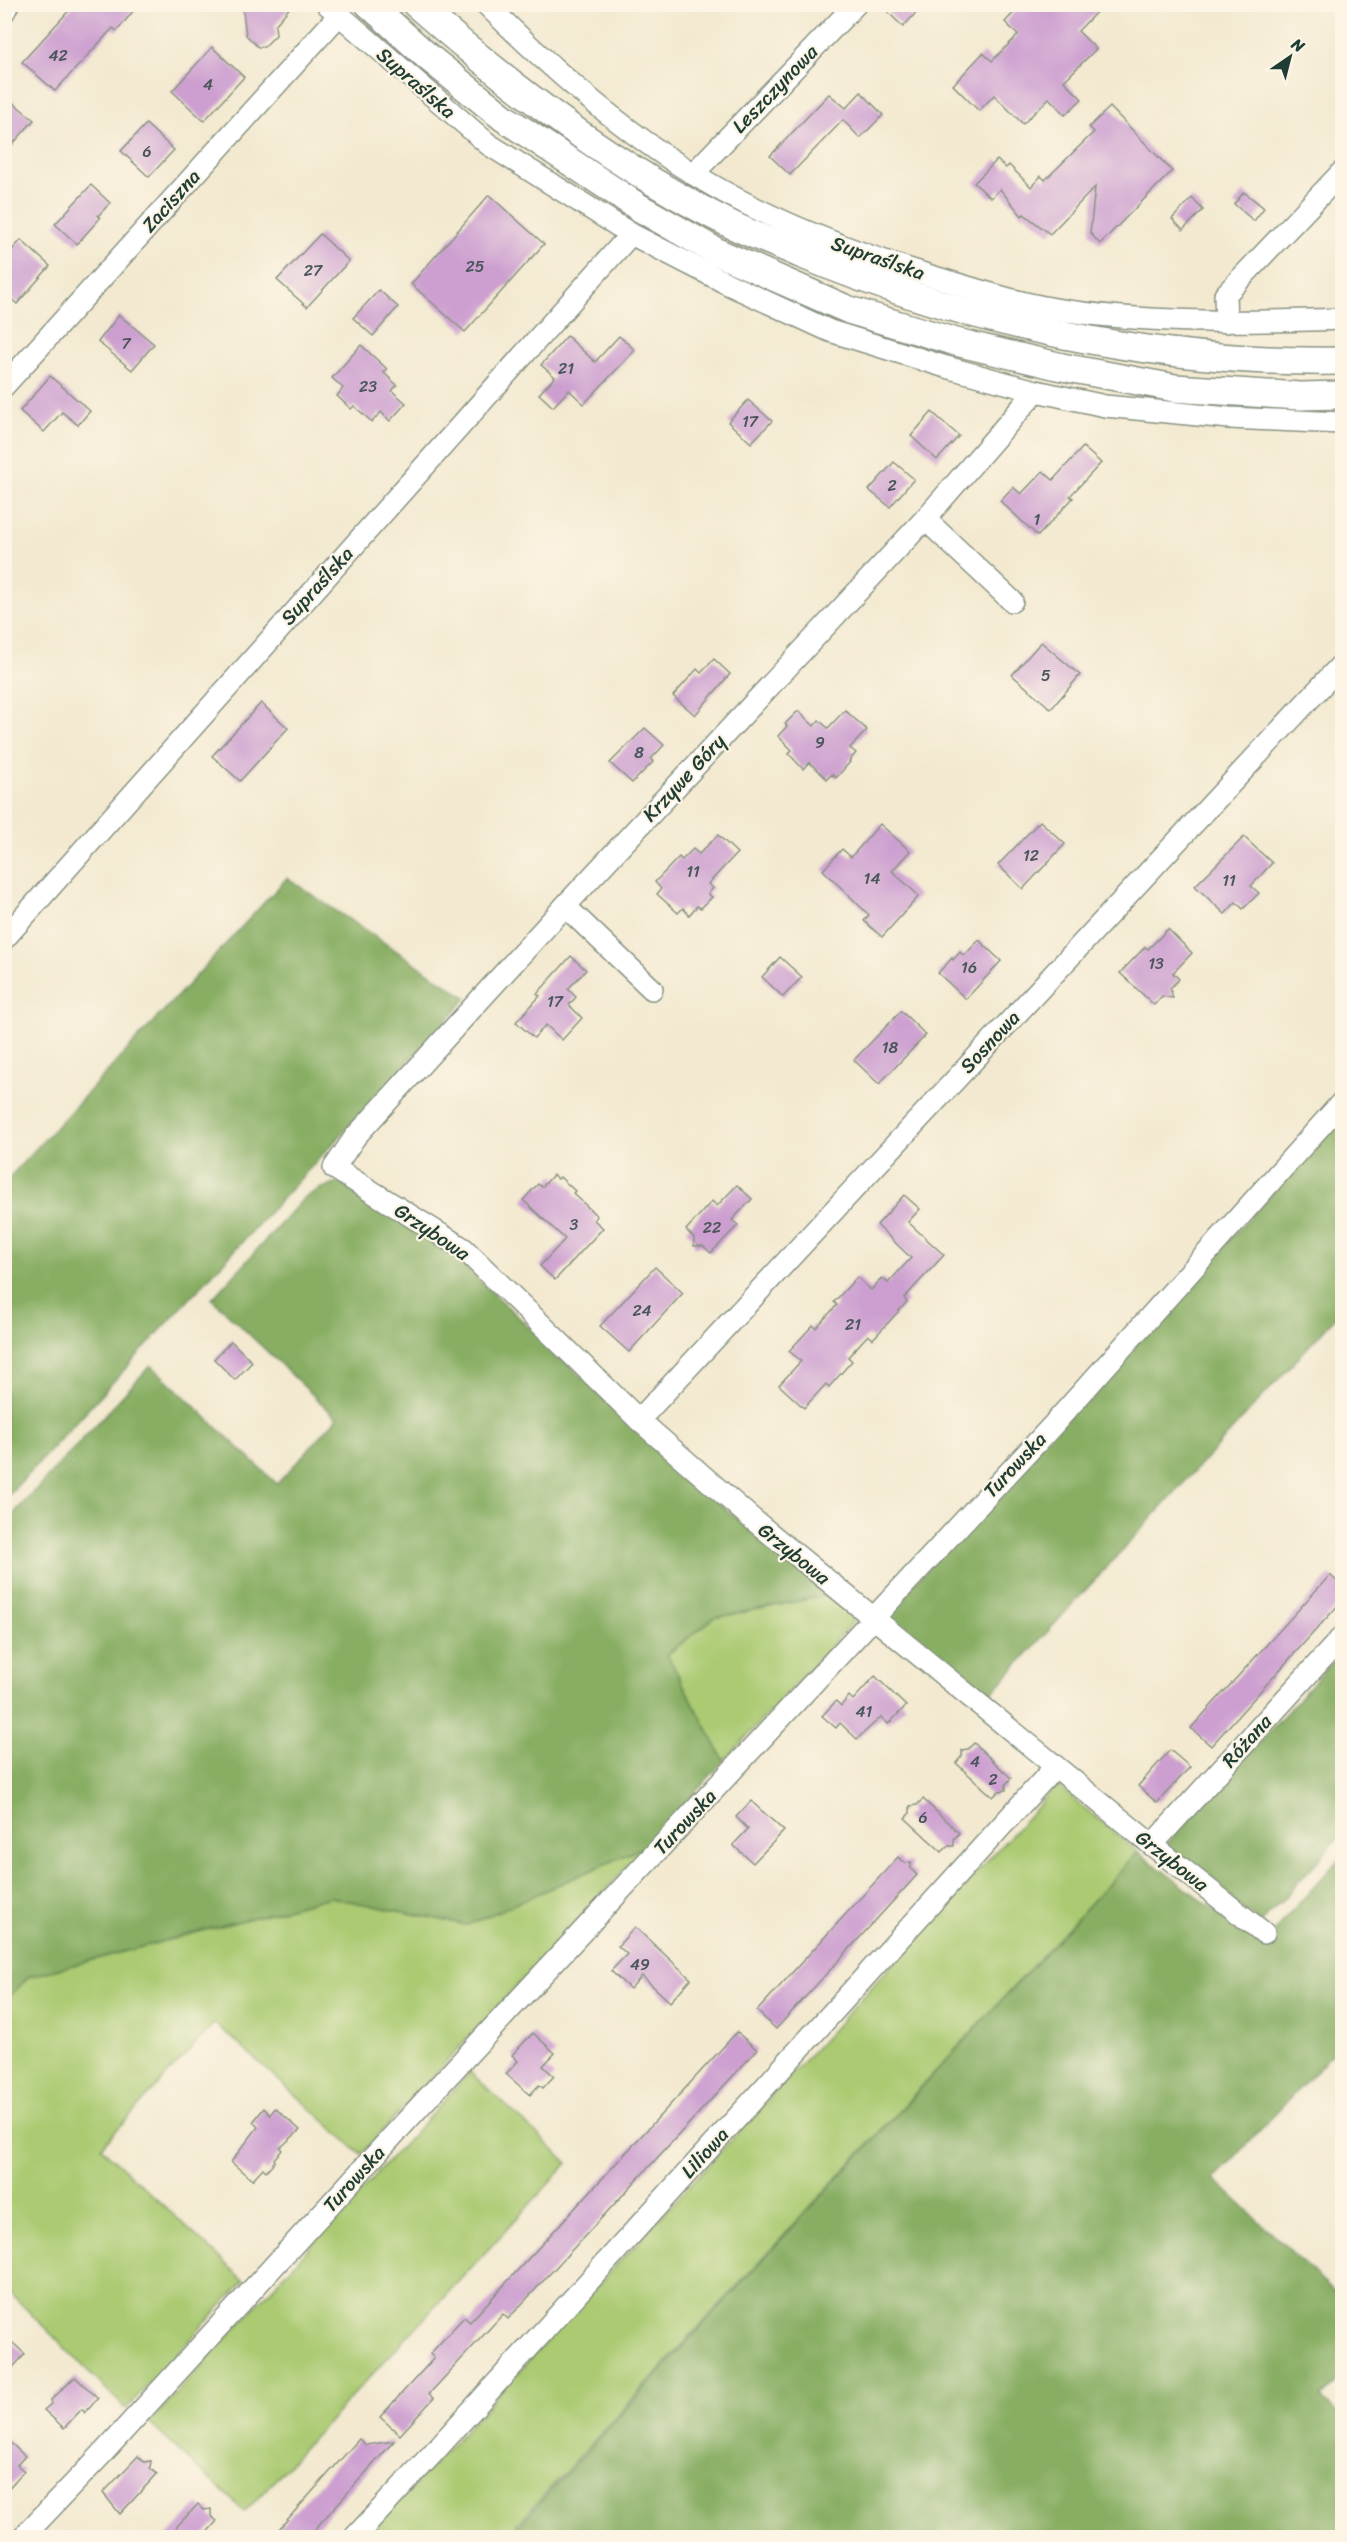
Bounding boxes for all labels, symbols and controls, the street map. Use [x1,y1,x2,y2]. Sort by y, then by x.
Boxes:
north arrow [1260,27,1320,87]
text: N [1285,29,1312,61]
street label: Leszczynowa [723,36,827,142]
street label: Supraślska [368,38,464,128]
house number: 42 [48,41,68,70]
house number: 4 [203,70,213,99]
house number: 6 [142,137,152,166]
street label: Zaciszna [133,161,209,241]
street label: Supraślska [827,226,929,290]
house number: 25 [465,252,485,281]
house number: 27 [304,256,323,285]
house number: 7 [121,329,131,358]
house number: 21 [558,354,574,383]
house number: 23 [359,372,377,401]
house number: 17 [742,407,759,436]
house number: 2 [887,471,897,500]
house number: 1 [1034,505,1041,534]
street label: Supraślska [272,538,362,634]
house number: 5 [1041,661,1051,690]
street label: Krzywe Góry [634,725,735,830]
house number: 9 [815,728,825,757]
house number: 8 [634,738,644,767]
house number: 12 [1023,841,1039,870]
house number: 11 [686,857,700,886]
house number: 14 [864,864,880,893]
house number: 11 [1222,866,1236,895]
house number: 13 [1148,949,1164,978]
house number: 16 [961,953,977,982]
house number: 17 [547,987,564,1016]
street label: Sosnowa [951,1002,1029,1082]
house number: 18 [882,1033,899,1062]
street label: Grzybowa [387,1194,478,1271]
house number: 3 [570,1210,579,1239]
house number: 22 [703,1213,721,1242]
house number: 24 [632,1296,652,1325]
house number: 21 [845,1310,861,1339]
street label: Turowska [975,1423,1055,1507]
street label: Grzybowa [750,1514,839,1595]
house number: 41 [856,1697,873,1726]
street label: Różana [1213,1705,1282,1776]
house number: 4 [970,1747,980,1776]
house number: 2 [988,1765,998,1794]
street label: Turowska [645,1780,725,1864]
house number: 6 [918,1803,928,1832]
street label: Grzybowa [1128,1821,1217,1902]
house number: 49 [630,1950,650,1979]
street label: Liliowa [672,2119,738,2187]
street label: Turowska [314,2137,394,2221]

